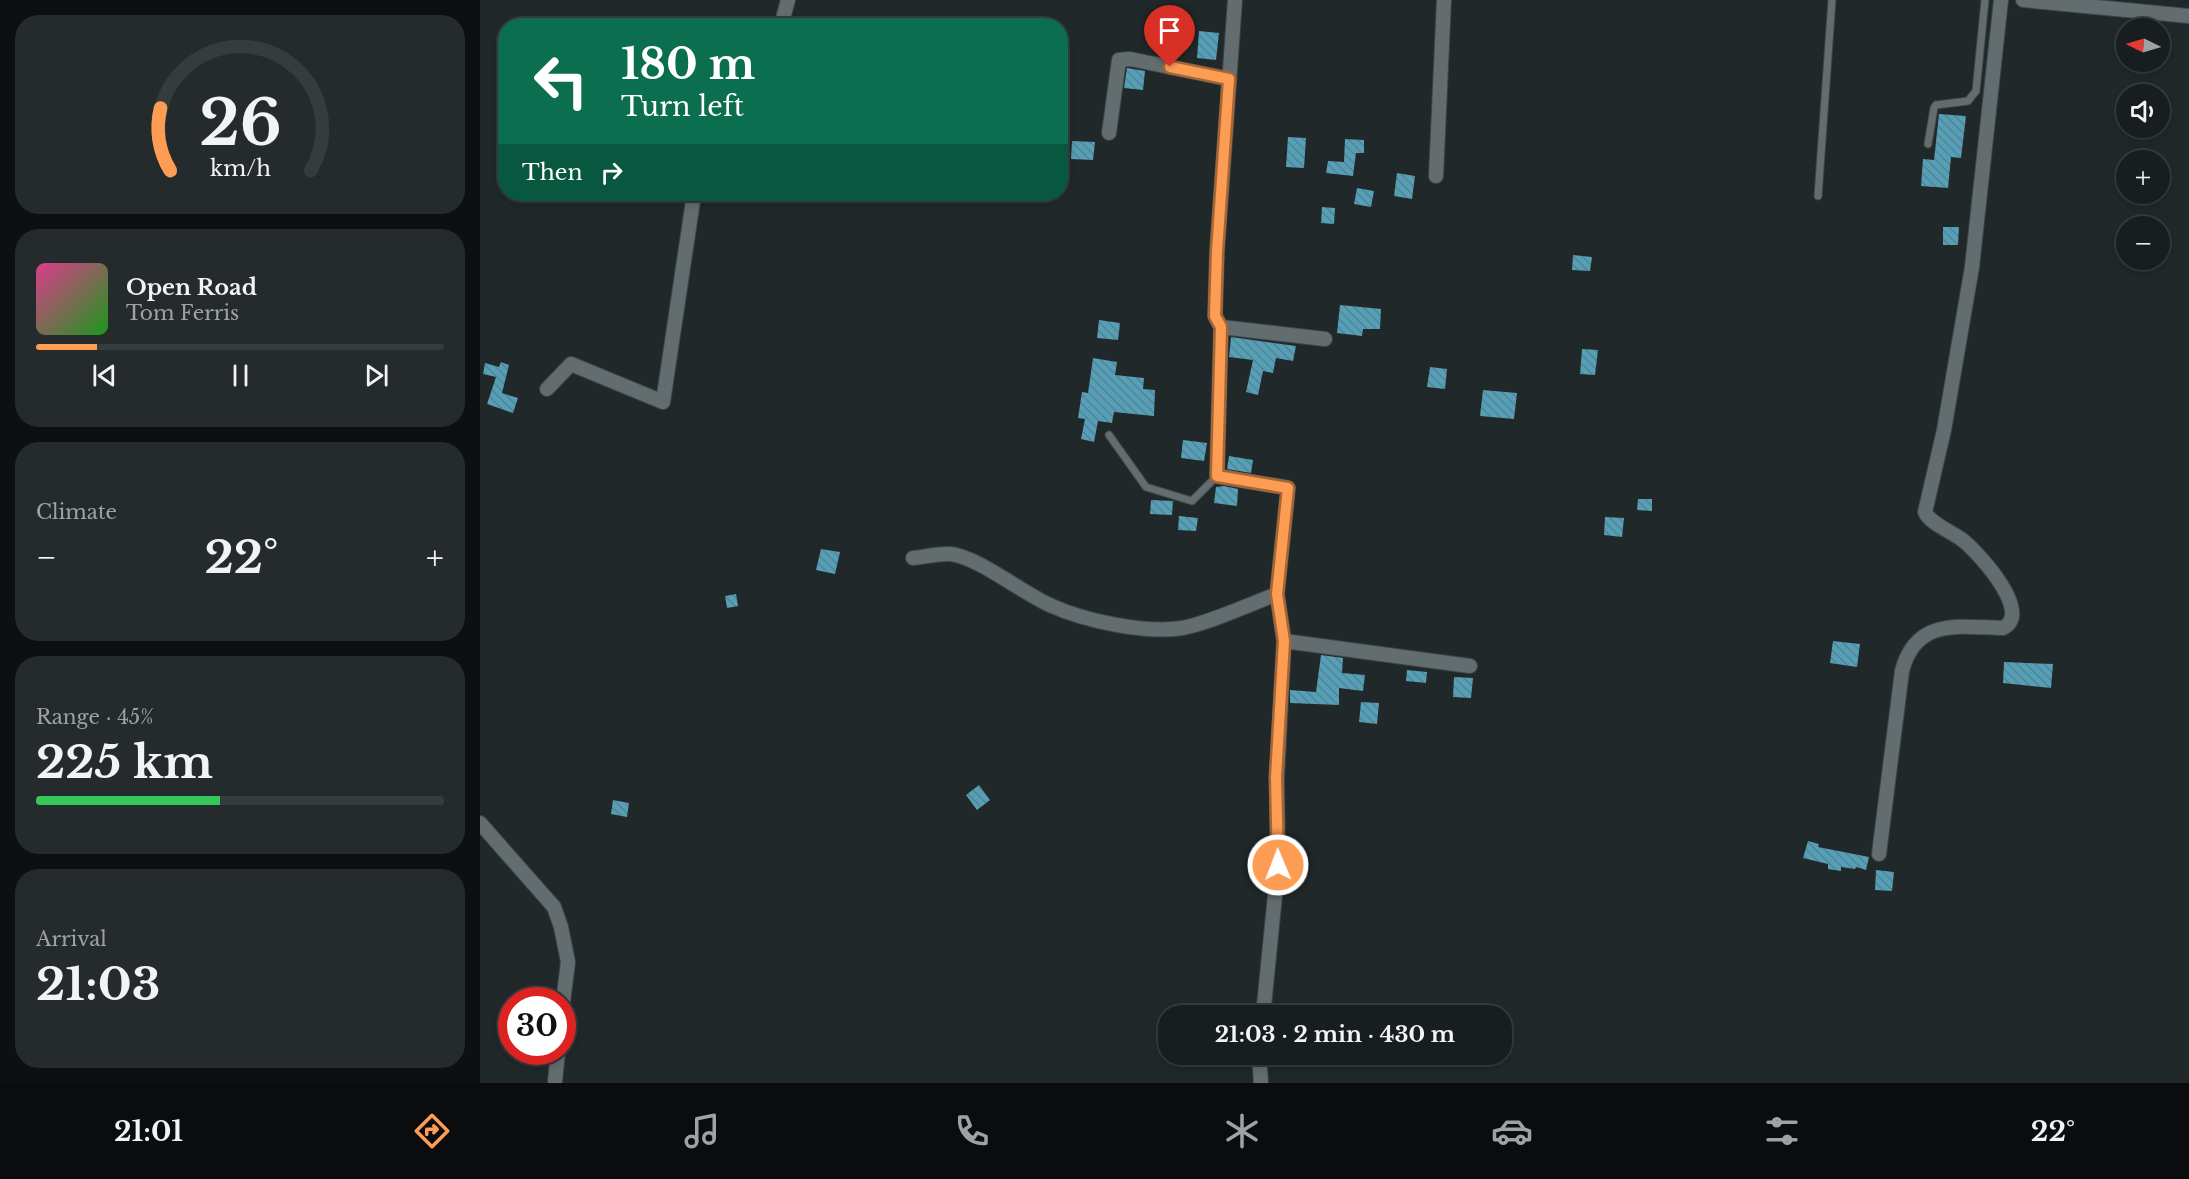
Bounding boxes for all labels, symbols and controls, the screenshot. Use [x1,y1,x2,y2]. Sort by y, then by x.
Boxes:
pin [1144,5,1195,67]
icon: arrive [1153,14,1186,47]
north arrow [2116,18,2170,72]
map controls [2116,18,2170,270]
text: 180 m [621,38,755,90]
icon: left [522,42,600,120]
text: 26 [199,84,281,162]
button: sound [2116,84,2170,138]
text: Turn left [621,90,744,123]
button: + [2116,150,2170,204]
text: km/h [210,156,271,183]
icon: right [595,156,628,189]
text: Then [522,159,583,186]
button: − [2116,216,2170,270]
text: Open Road [126,274,257,301]
text: Tom Ferris [126,301,239,325]
icon: previous [88,359,121,392]
icon: pause [224,359,257,392]
icon: next [360,359,393,392]
text: Climate [36,500,117,524]
text: 22° [205,529,278,585]
text: − [36,537,57,578]
text: + [426,537,444,578]
text: Range · 45% [36,705,154,729]
text: 225 km [36,734,213,790]
position arrow [1246,833,1310,897]
text: Arrival [36,927,107,951]
text: 21:03 [36,956,160,1012]
speed limit sign: 30 [498,987,576,1065]
text: 21:03 · 2 min · 430 m [1215,1021,1455,1048]
icon: directions [411,1110,453,1152]
icon: music [681,1110,723,1152]
icon: phone [951,1110,993,1152]
icon: climate [1221,1110,1263,1152]
icon: car [1491,1110,1533,1152]
icon: filters [1761,1110,1803,1152]
text: 21:01 [114,1115,183,1148]
text: 22° [2031,1115,2075,1148]

